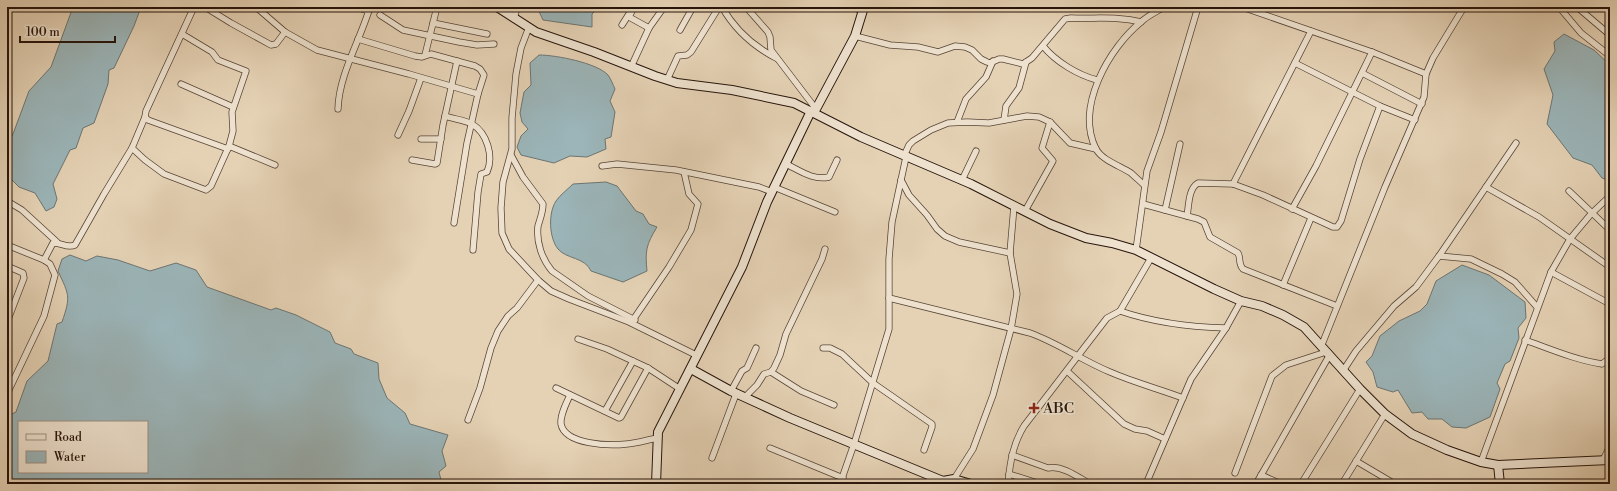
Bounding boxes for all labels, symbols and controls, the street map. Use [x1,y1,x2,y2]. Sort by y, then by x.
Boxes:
scale bar [20,18,115,44]
text: 100 m [26,25,60,40]
place label: ABC [1042,399,1074,418]
marker: ABC [1028,402,1040,414]
legend [18,421,148,473]
text: Road [54,430,82,445]
text: Water [53,450,86,465]

